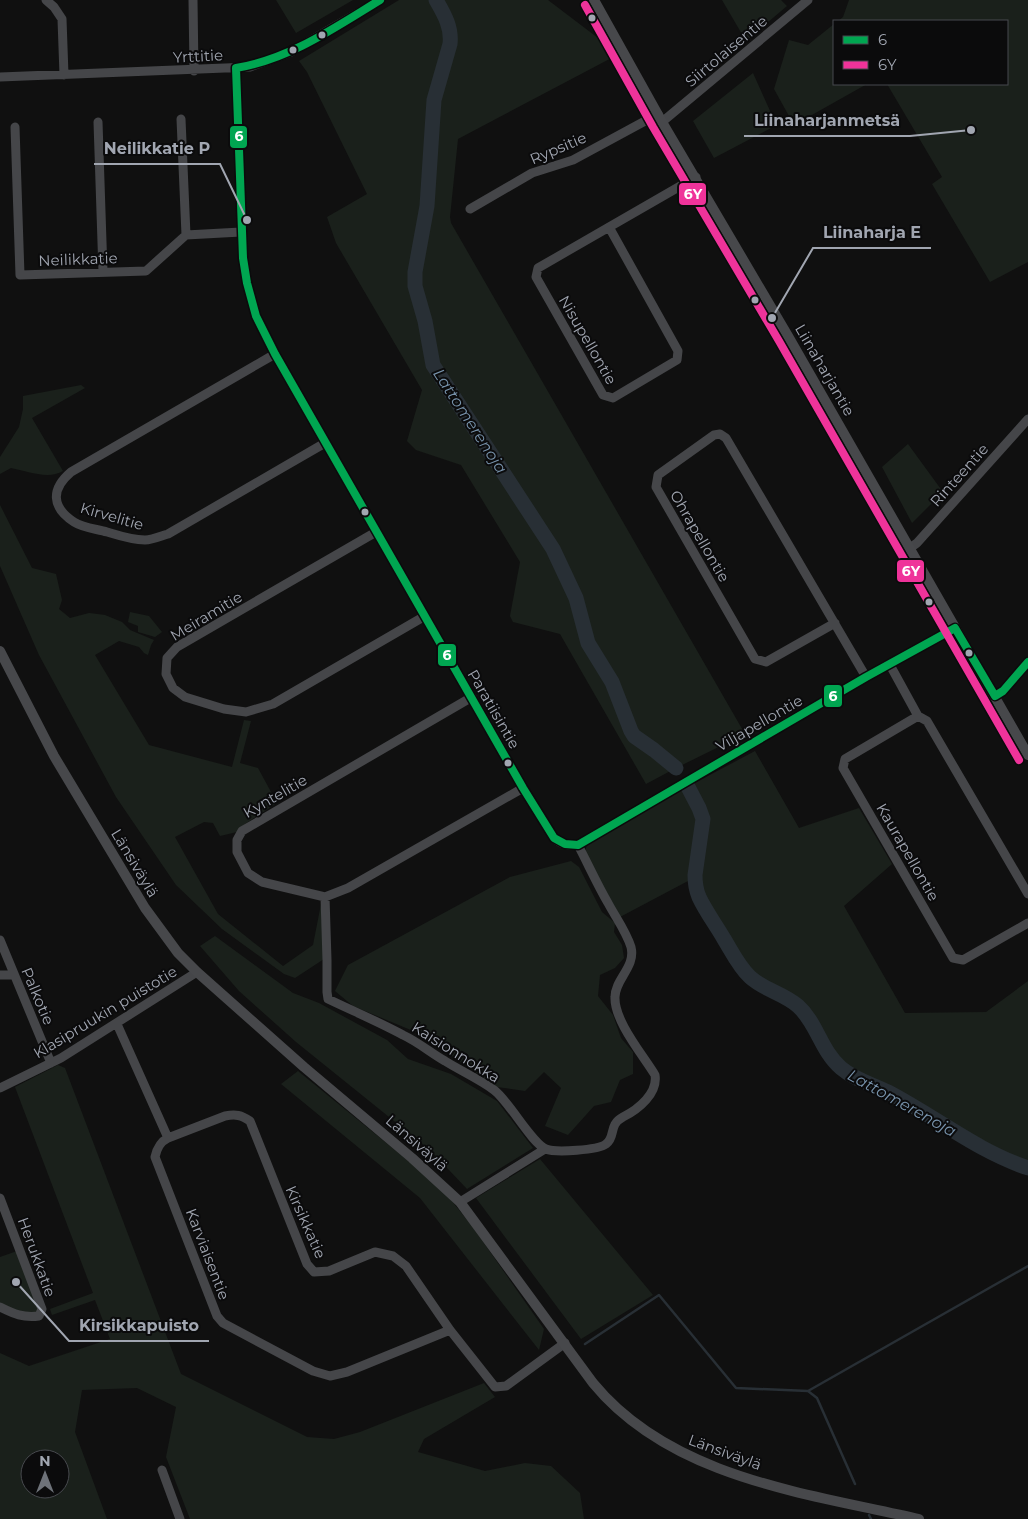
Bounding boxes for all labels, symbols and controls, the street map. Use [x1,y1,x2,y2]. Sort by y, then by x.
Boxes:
street label: Siirtolaisentie [681,11,771,91]
unlabelled marker [587,13,597,23]
legend [833,20,1008,85]
unlabelled marker [317,30,327,40]
text: 6 [878,30,887,49]
street label: Yrttitie [172,45,224,67]
unlabelled marker [288,45,298,55]
text: 6Y [878,55,897,74]
callout: Liinaharjanmetsä [744,105,910,136]
text: Liinaharjanmetsä [754,111,900,130]
line badge: 6 [229,125,248,149]
text: 6 [235,127,244,145]
street label: Rypsitie [527,128,589,168]
callout: Neilikkatie P [94,133,220,164]
text: Neilikkatie P [104,139,210,158]
line badge: 6Y [678,182,707,206]
text: 6Y [684,185,703,203]
callout: Liinaharja E [813,217,931,248]
text: Liinaharja E [823,223,921,242]
street label: Neilikkatie [38,248,118,270]
street label: Nisupellontie [555,292,621,388]
unlabelled marker [750,295,760,305]
street label: Liinaharjantie [791,321,859,419]
water label: Lattomerenoja [429,365,511,477]
street label: Rinteentie [926,440,992,510]
street label: Ohrapellontie [666,487,734,585]
street label: Kirvelitie [78,498,146,534]
unlabelled marker [360,507,370,517]
line badge: 6Y [896,559,925,583]
text: 6Y [902,562,921,580]
street label: Meiramitie [167,587,245,645]
unlabelled marker [924,597,934,607]
line badge: 6 [437,643,457,667]
text: 6 [443,646,452,664]
unlabelled marker [964,648,974,658]
street label: Paratiisintie [464,666,524,752]
line badge: 6 [823,684,843,708]
text: 6 [829,687,838,705]
street label: Viljapellontie [712,690,806,756]
unlabelled marker [503,758,513,768]
street label: Kyntelitie [240,770,310,822]
street label: Kaurapellontie [872,800,944,904]
street label: Länsiväylä [107,825,163,901]
street label: Klasipruukin puistotie [30,962,180,1062]
street label: Palkotie [17,964,59,1028]
street label: Kaisionnokka [408,1017,504,1087]
water label: Lattomerenoja [844,1065,960,1141]
street label: Länsiväylä [382,1111,452,1175]
street label: Kirsikkatie [281,1183,331,1261]
street label: Karviaisentie [182,1206,234,1302]
street label: Herukkatie [14,1215,60,1299]
callout: Kirsikkapuisto [69,1310,209,1341]
text: Kirsikkapuisto [79,1316,199,1335]
street label: Länsiväylä [686,1430,764,1474]
north arrow [20,1449,70,1499]
text: N [39,1452,51,1470]

